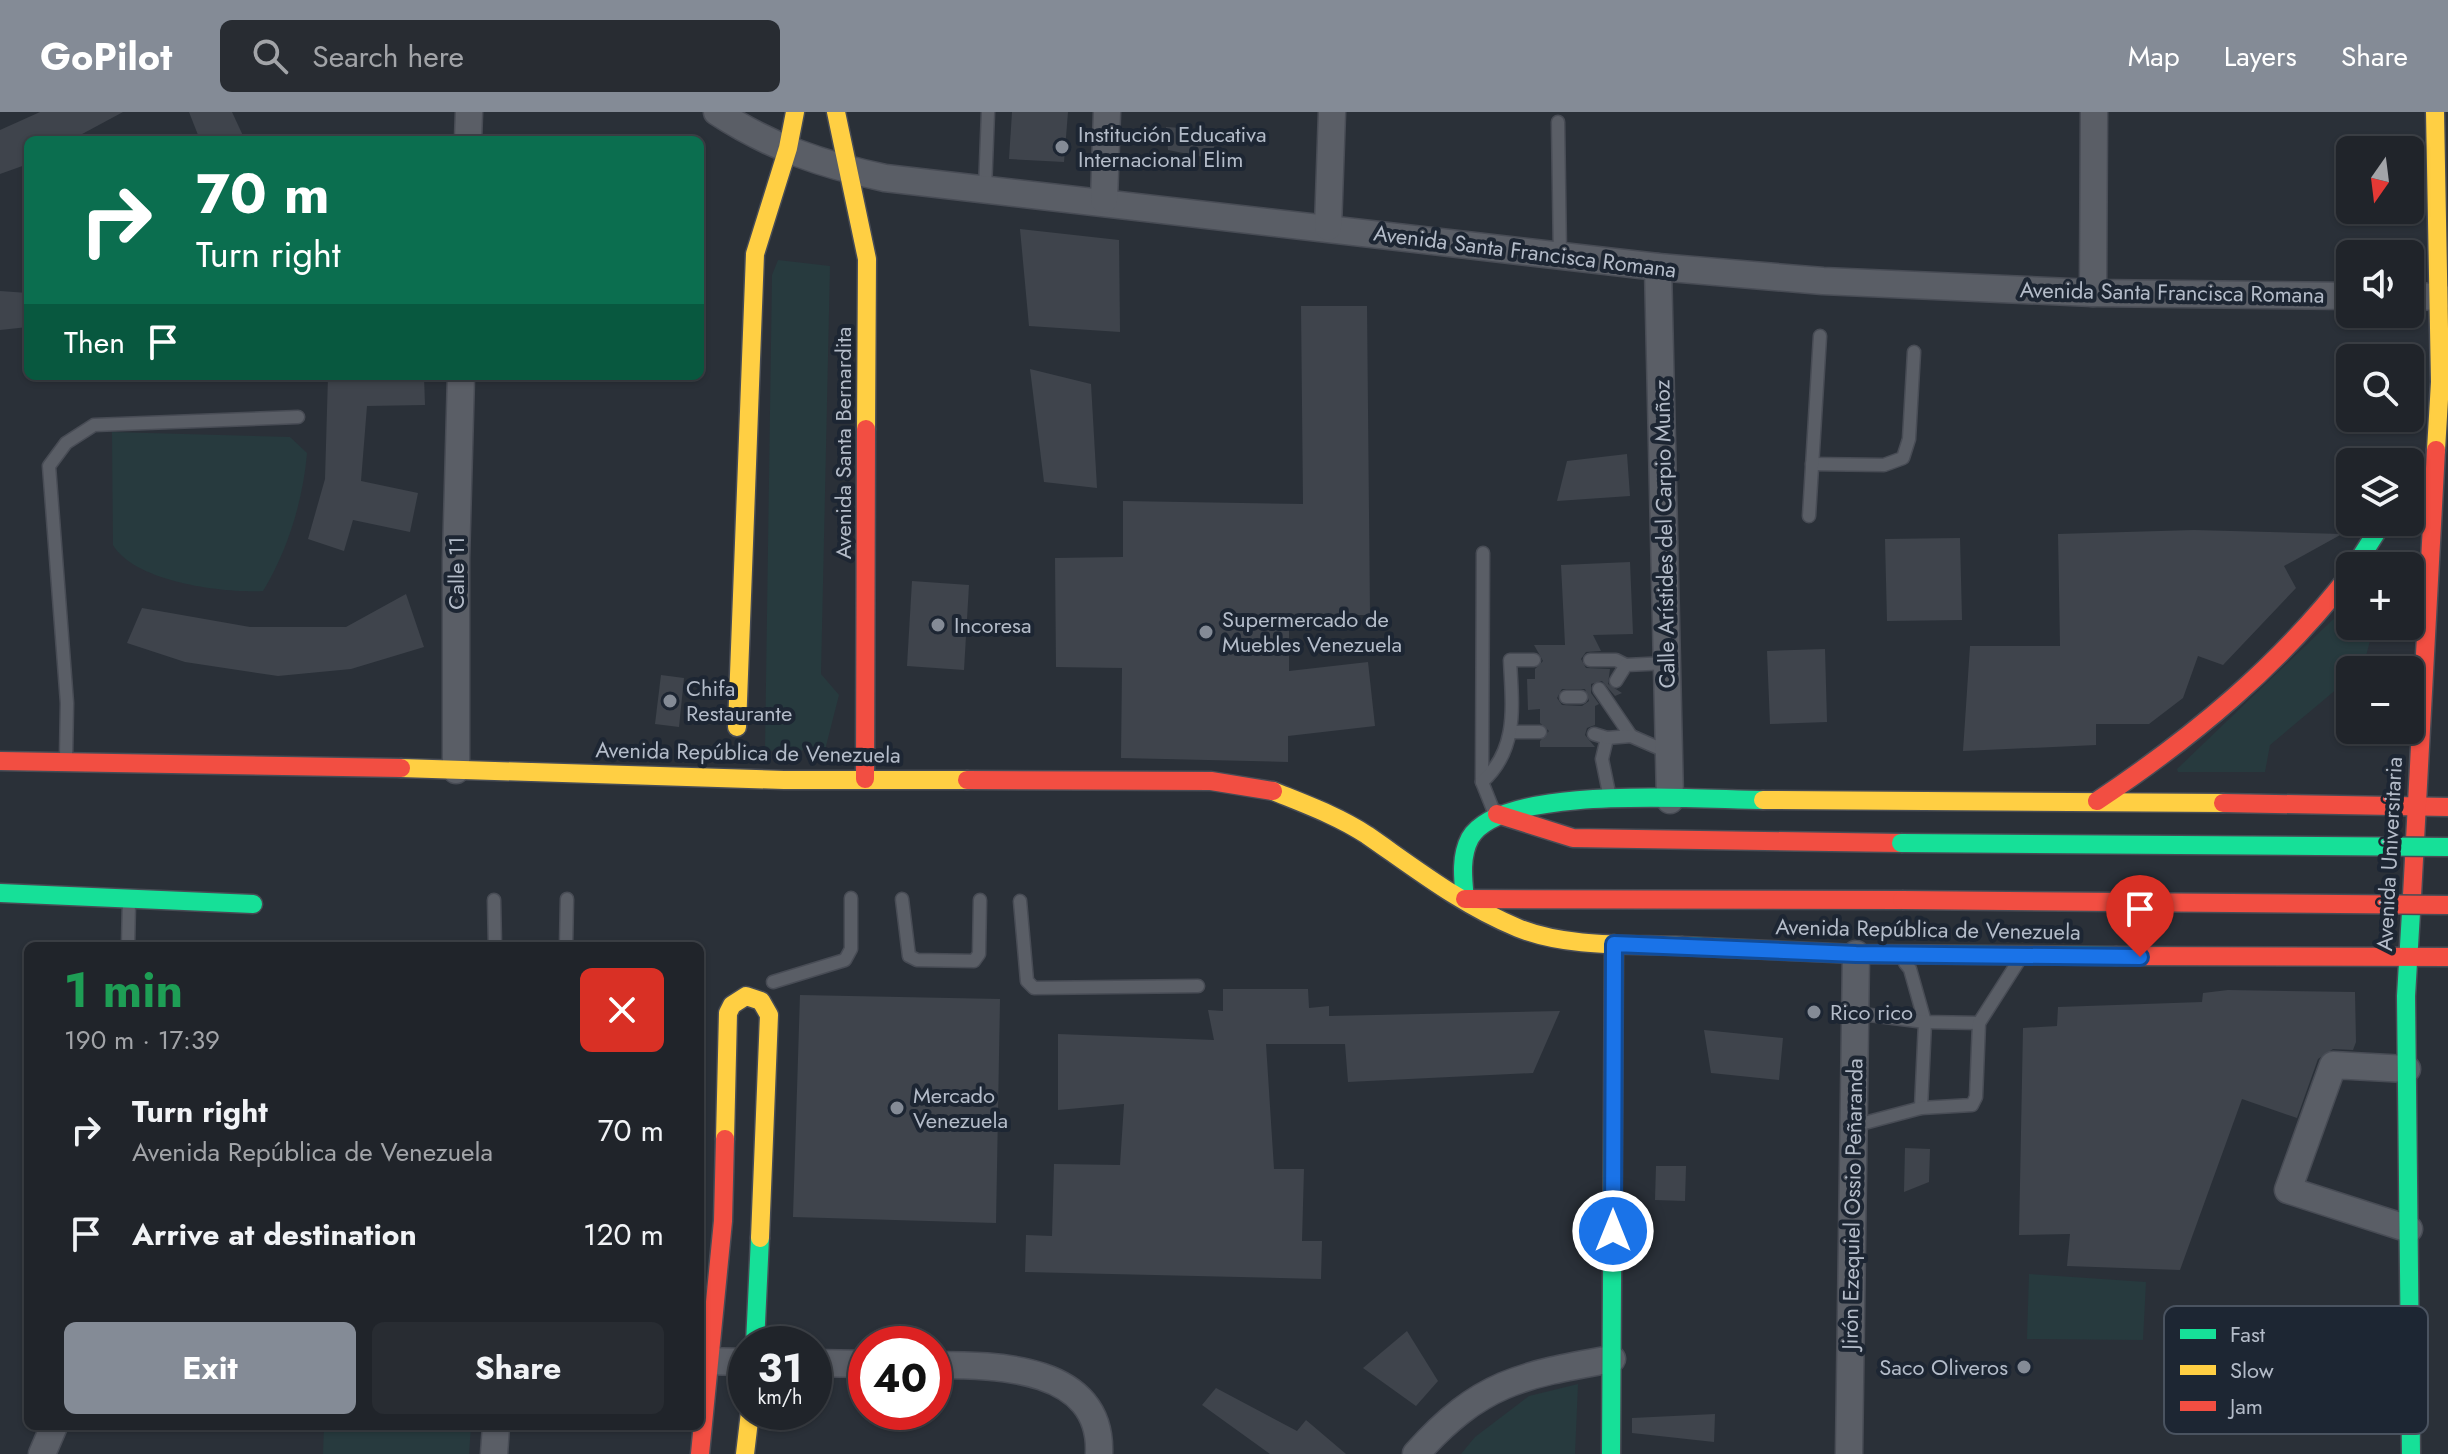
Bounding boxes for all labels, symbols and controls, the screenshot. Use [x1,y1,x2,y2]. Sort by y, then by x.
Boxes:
search box [220,20,780,92]
text: GoPilot [40,29,172,84]
icon: search [248,34,292,78]
text: Search here [312,35,464,78]
text: Map [2128,36,2180,77]
text: Layers [2224,36,2297,77]
text: Share [2341,36,2408,77]
place label: Institución Educativa Internacional Elim [1078,118,1267,175]
north arrow [2336,136,2424,224]
map controls [2336,136,2424,744]
marker: Institución Educativa Internacional Elim [1053,138,1071,156]
text: 70 m [196,153,330,234]
icon: right [64,168,168,272]
street label: Avenida Santa Francisca Romana [1372,217,1678,285]
text: Turn right [196,228,341,280]
button: sound [2336,240,2424,328]
street label: Avenida Santa Francisca Romana [2019,273,2325,311]
icon: arrive [141,320,185,364]
text: Then [64,321,125,364]
street label: Avenida Santa Bernardita [827,327,859,559]
button: search [2336,344,2424,432]
street label: Calle Arístides del Carpio Muñoz [1645,379,1683,689]
button: layers [2336,448,2424,536]
street label: Calle 11 [440,536,472,610]
button: + [2336,552,2424,640]
place label: Supermercado de Muebles Venezuela [1222,603,1402,660]
place label: Incoresa [954,609,1031,641]
marker: Incoresa [929,616,947,634]
marker: Supermercado de Muebles Venezuela [1197,623,1215,641]
button: − [2336,656,2424,744]
place label: Chifa Restaurante [686,672,792,729]
marker: Chifa Restaurante [661,692,679,710]
street label: Avenida República de Venezuela [595,733,901,771]
street label: Avenida Universitaria [2368,756,2410,952]
pin [2106,875,2174,957]
icon: arrive [2118,887,2162,931]
street label: Avenida República de Venezuela [1775,910,2081,948]
text: 1 min [64,956,183,1025]
button: close [580,968,664,1052]
place label: Rico rico [1830,996,1913,1028]
marker: Rico rico [1805,1003,1823,1021]
text: 190 m · 17:39 [64,1021,220,1059]
street label: Jirón Ezequiel Ossio Peñaranda [1833,1058,1871,1353]
place label: Mercado Venezuela [913,1079,1008,1136]
text: Turn right [132,1090,268,1133]
marker: Mercado Venezuela [888,1099,906,1117]
icon: right [64,1108,108,1152]
text: 70 m [598,1109,664,1152]
text: Avenida República de Venezuela [132,1133,493,1171]
position arrow [1571,1189,1655,1273]
icon: arrive [64,1212,108,1256]
text: Arrive at destination [132,1213,417,1256]
text: 120 m [583,1213,664,1256]
legend [2164,1306,2428,1434]
text: Fast [2230,1318,2266,1350]
button: Exit [64,1322,356,1414]
button: Share [372,1322,664,1414]
speed limit sign: 40 [848,1326,952,1430]
text: 31 [757,1339,803,1397]
place label: Saco Oliveros [1879,1351,2008,1383]
text: Slow [2230,1354,2274,1386]
marker: Saco Oliveros [2015,1358,2033,1376]
text: km/h [757,1383,803,1412]
text: Jam [2227,1390,2263,1422]

